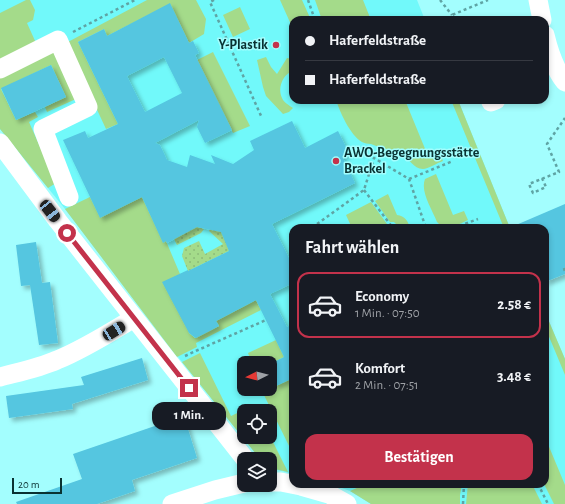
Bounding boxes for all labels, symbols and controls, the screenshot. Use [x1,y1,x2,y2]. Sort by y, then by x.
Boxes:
text: Haferfeldstraße [329,33,426,48]
place label: Y-Plastik [219,38,268,52]
marker: Y-Plastik [271,40,281,50]
text: Haferfeldstraße [329,72,426,87]
place label: AWO-Begegnungsstätte Brackel [344,146,480,176]
marker: AWO-Begegnungsstätte Brackel [331,156,341,166]
car [38,198,62,224]
route start [58,224,76,242]
text: Fahrt wählen [305,239,399,257]
icon: car [307,287,343,323]
text: Economy [355,289,409,304]
text: 2.58 € [497,297,531,312]
text: 1 Min. · 07:50 [355,307,420,320]
car [101,320,127,342]
north arrow [237,356,277,396]
map controls [237,356,277,492]
icon: car [307,359,343,395]
text: Komfort [355,361,405,376]
text: 3.48 € [497,369,531,384]
route end [180,379,198,397]
text: 2 Min. · 07:51 [355,379,419,392]
callout: 1 Min. [152,402,226,430]
button: locate [237,404,277,444]
text: 1 Min. [174,409,204,422]
button: Bestätigen [305,434,533,480]
button: layers [237,452,277,492]
scale bar [12,476,62,495]
text: 20 m [18,479,39,490]

